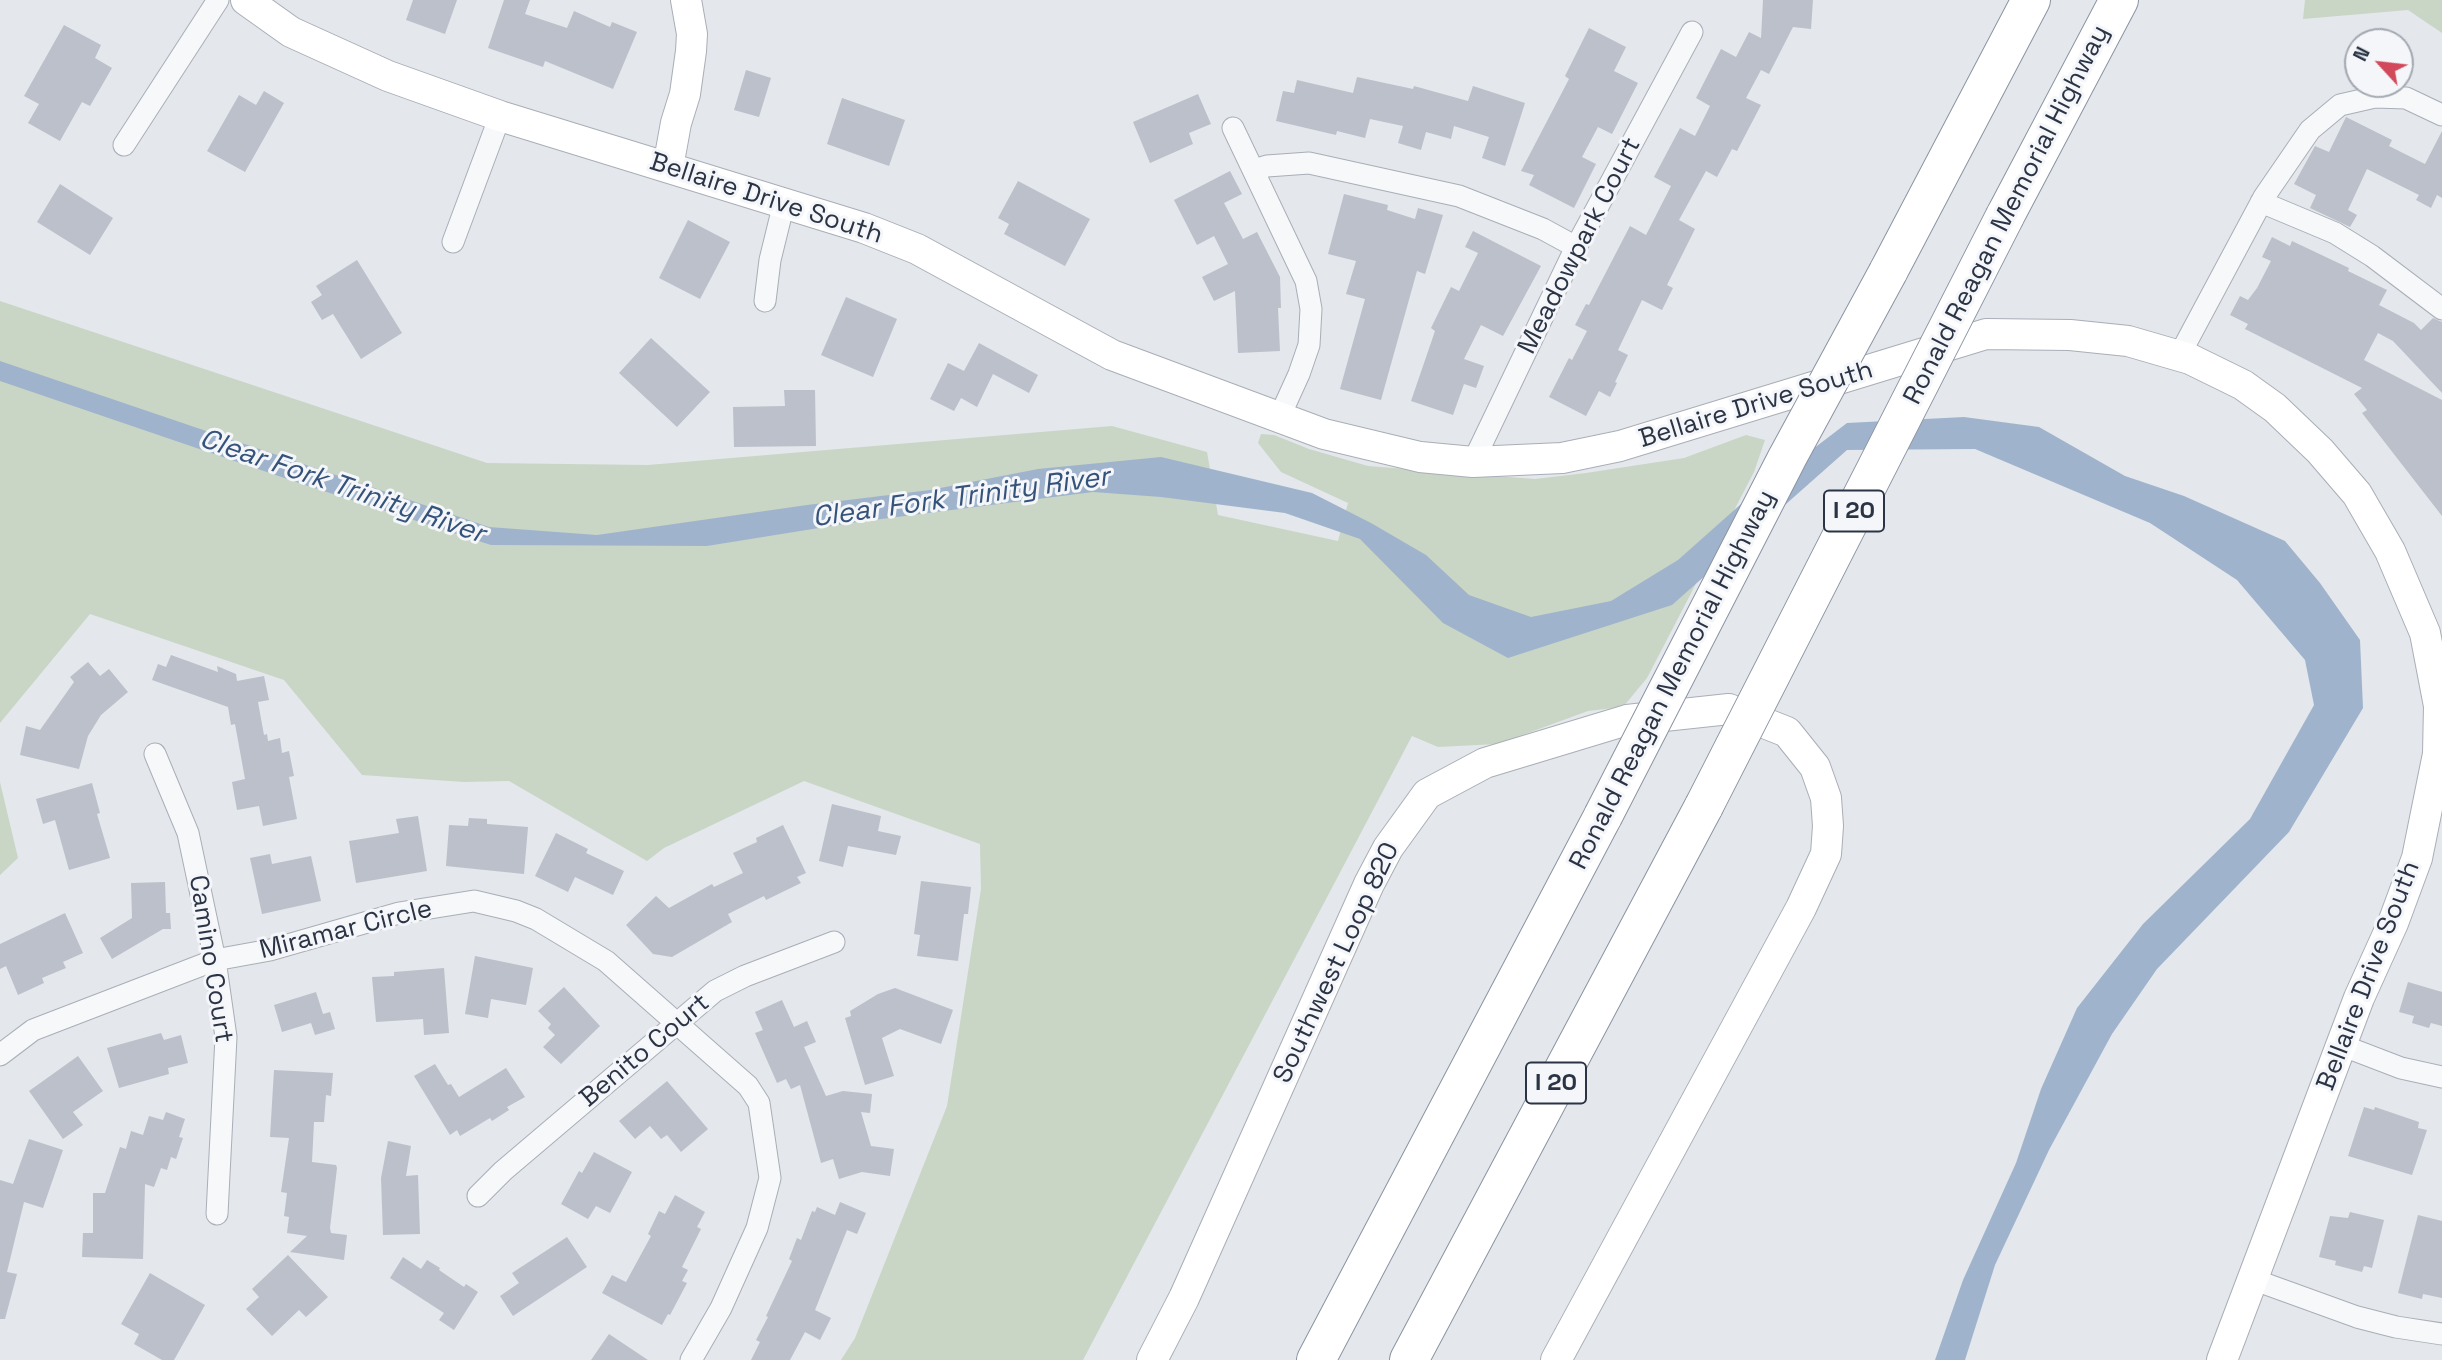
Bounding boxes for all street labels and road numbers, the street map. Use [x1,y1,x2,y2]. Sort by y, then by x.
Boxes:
street label: Ronald Reagan Memorial Highway [1897,20,2117,410]
street label: Meadowpark Court [1512,133,1648,359]
street label: Bellaire Drive South [646,147,886,251]
street label: Bellaire Drive South [1635,355,1877,455]
street label: Ronald Reagan Memorial Highway [1563,485,1783,875]
road number: I 20 [1824,490,1884,532]
street label: Southwest Loop 820 [1268,838,1406,1088]
street label: Bellaire Drive South [2311,857,2427,1095]
street label: Camino Court [181,873,239,1045]
street label: Miramar Circle [257,893,435,967]
street label: Benito Court [574,988,716,1114]
road number: I 20 [1526,1063,1586,1104]

